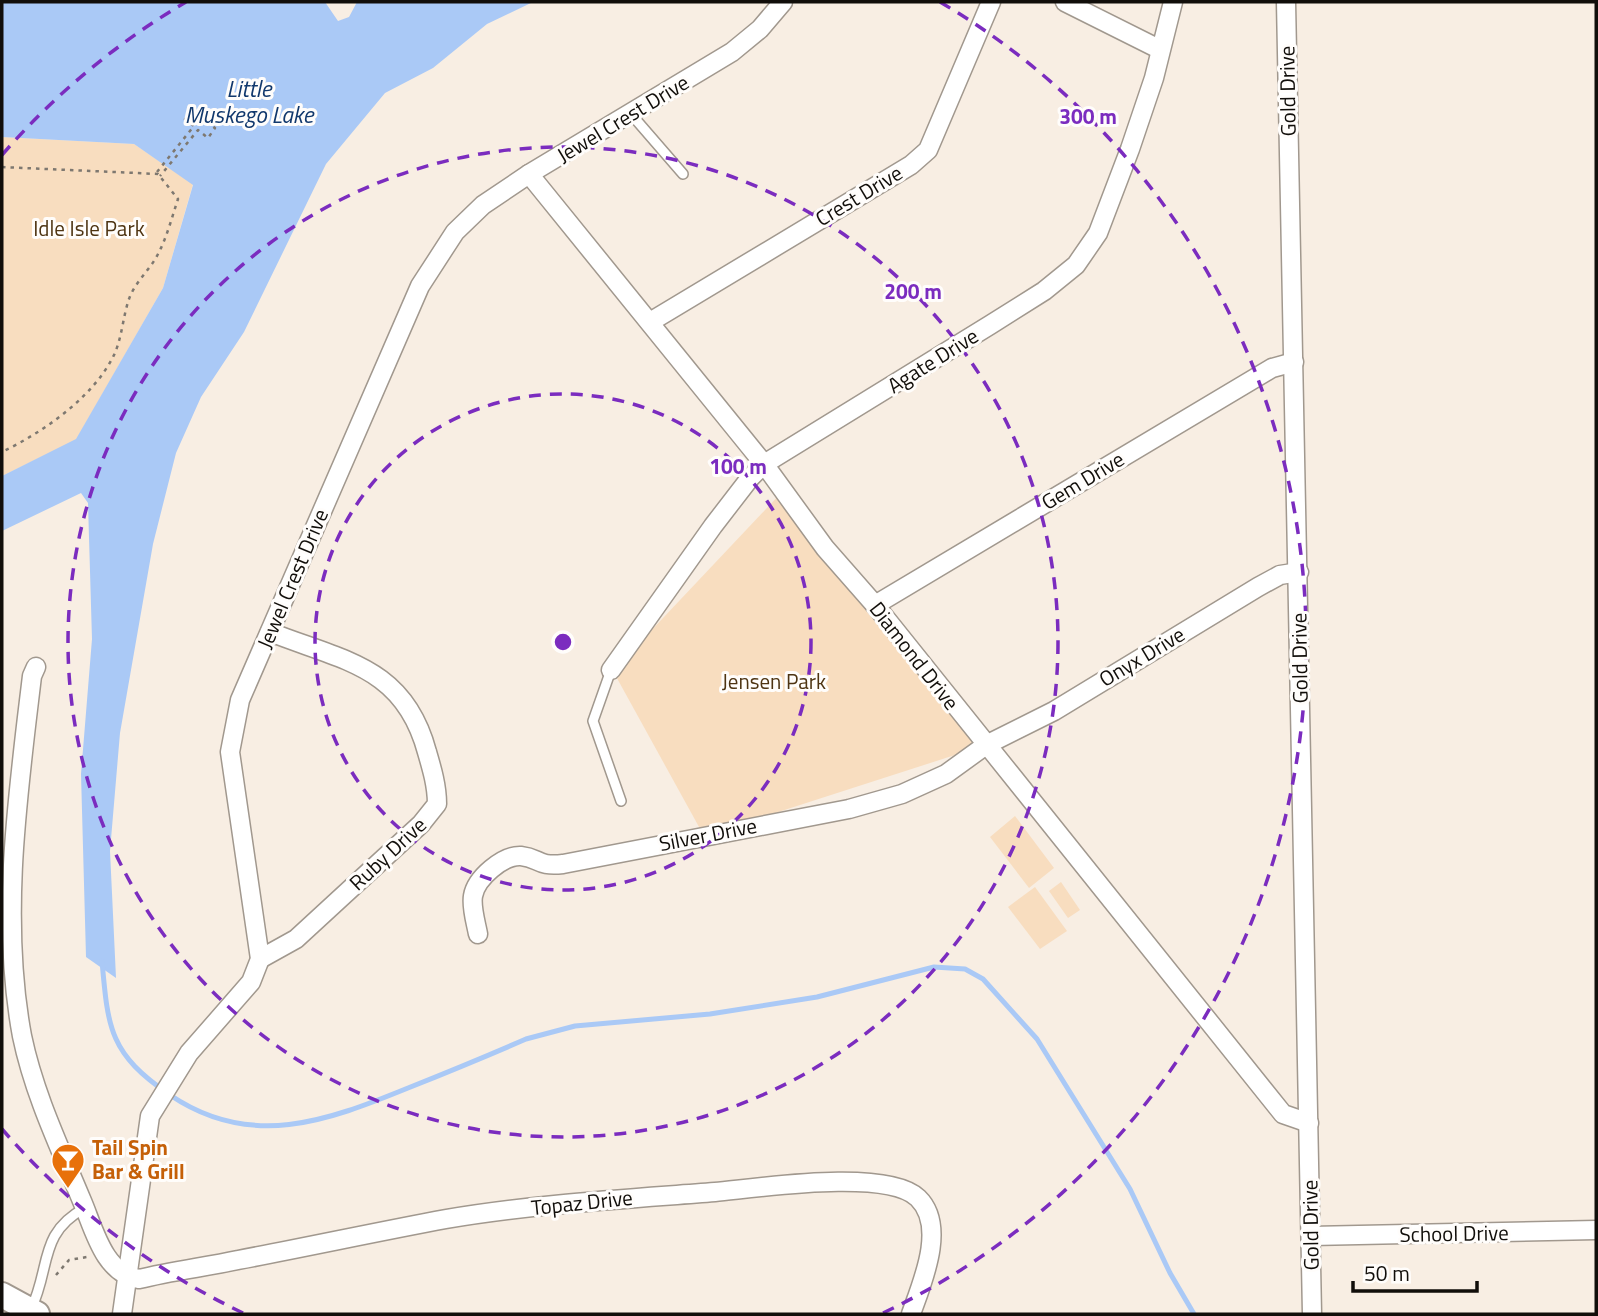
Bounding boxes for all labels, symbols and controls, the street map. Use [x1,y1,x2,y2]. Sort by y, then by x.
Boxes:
street label: Gold Drive [1270,45,1304,137]
street label: Jewel Crest Drive [550,66,695,170]
water label: Little Muskego Lake [185,71,315,132]
text: 300 m [1059,100,1117,132]
street label: Crest Drive [809,157,908,234]
park label: Idle Isle Park [33,212,145,244]
text: 200 m [884,275,942,307]
street label: Agate Drive [881,320,984,401]
street label: Gem Drive [1035,443,1130,517]
text: 100 m [709,450,767,482]
street label: Jewel Crest Drive [248,504,336,653]
street label: Diamond Drive [862,594,967,717]
street label: Gold Drive [1282,612,1316,704]
street label: Onyx Drive [1092,618,1191,694]
centre of rings [551,630,575,654]
park label: Jensen Park [722,665,826,697]
street label: Ruby Drive [341,809,433,898]
street label: Silver Drive [656,809,760,859]
place label: Tail Spin Bar & Grill [92,1131,185,1187]
bar icon: Tail Spin Bar & Grill [49,1141,87,1190]
street label: Gold Drive [1293,1179,1327,1271]
street label: Topaz Drive [530,1181,634,1223]
street label: School Drive [1399,1216,1509,1250]
scale bar [1353,1250,1477,1294]
text: 50 m [1364,1257,1410,1289]

